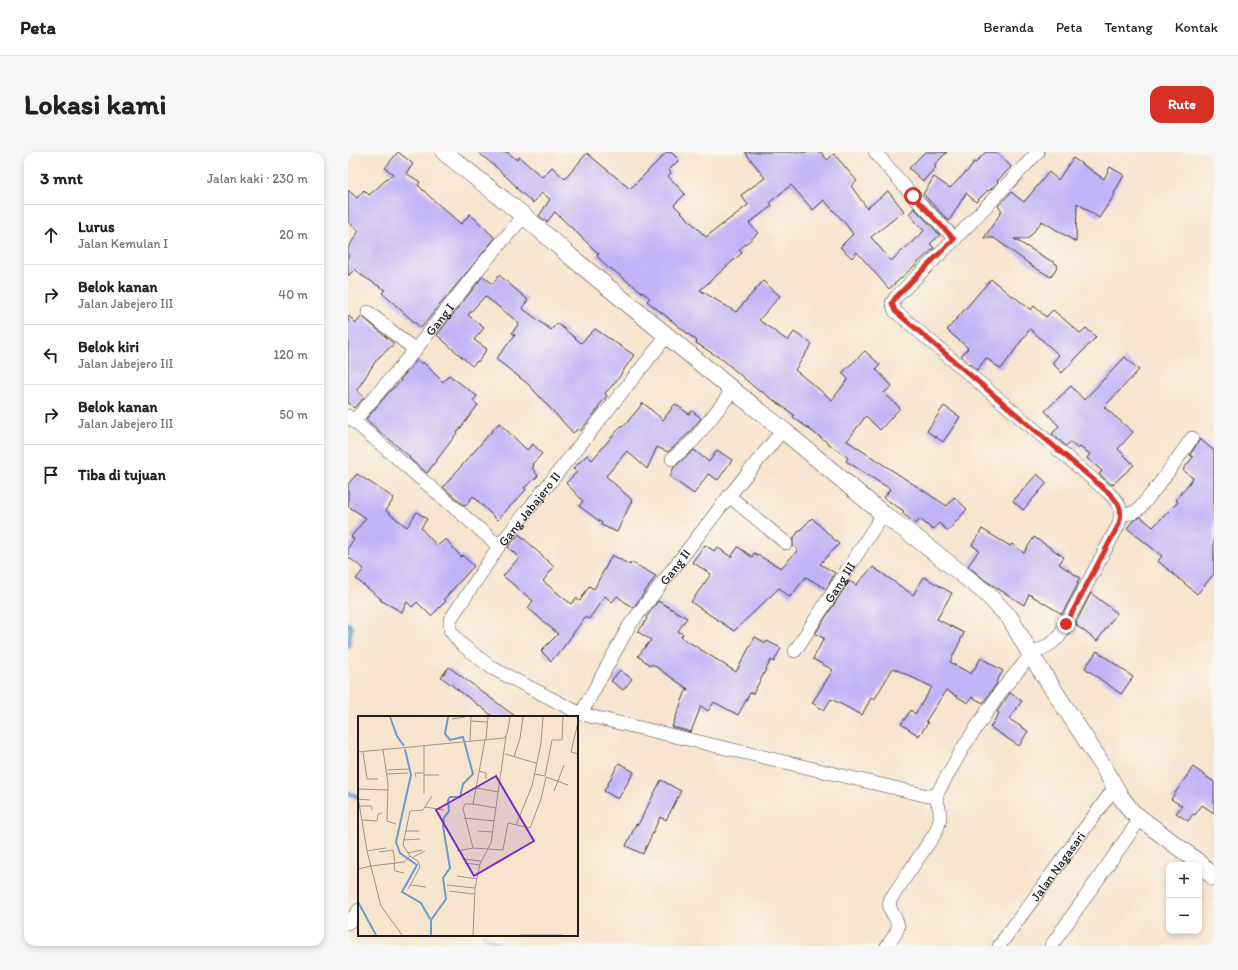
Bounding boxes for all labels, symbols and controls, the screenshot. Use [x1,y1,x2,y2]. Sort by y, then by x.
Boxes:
text: Peta [20,16,56,39]
text: Beranda [983,19,1034,36]
text: Peta [1056,19,1082,36]
text: Tentang [1104,19,1153,36]
text: Kontak [1175,19,1218,36]
button: Rute [1150,86,1214,123]
text: Lokasi kami [24,87,166,121]
text: 3 mnt [40,168,83,188]
text: Jalan kaki · 230 m [207,171,308,186]
route start [904,187,922,205]
text: Lurus [78,218,115,236]
icon: ahead [40,224,62,246]
text: 20 m [279,227,308,242]
text: Jalan Kemulan I [78,236,168,251]
text: Belok kanan [78,278,158,296]
icon: right [40,284,62,306]
text: 40 m [278,287,308,302]
text: Jalan Jabejero III [78,296,173,311]
street label: Gang I [422,300,457,338]
text: Belok kiri [78,338,139,356]
icon: left [40,344,62,366]
text: 120 m [273,347,308,362]
text: Jalan Jabejero III [78,356,173,371]
text: Belok kanan [78,398,158,416]
icon: right [40,404,62,426]
text: 50 m [279,407,308,422]
text: Jalan Jabejero III [78,416,173,431]
icon: arrive [40,464,62,486]
text: Tiba di tujuan [78,466,166,484]
street label: Gang Jabajero II [495,469,563,549]
street label: Gang II [656,546,693,588]
street label: Gang III [821,559,858,605]
route end [1057,615,1075,633]
inset map [358,716,578,936]
street label: Jalan Nagasari [1027,828,1088,904]
map controls [1166,862,1202,934]
button: + [1166,862,1202,898]
button: − [1166,898,1202,934]

